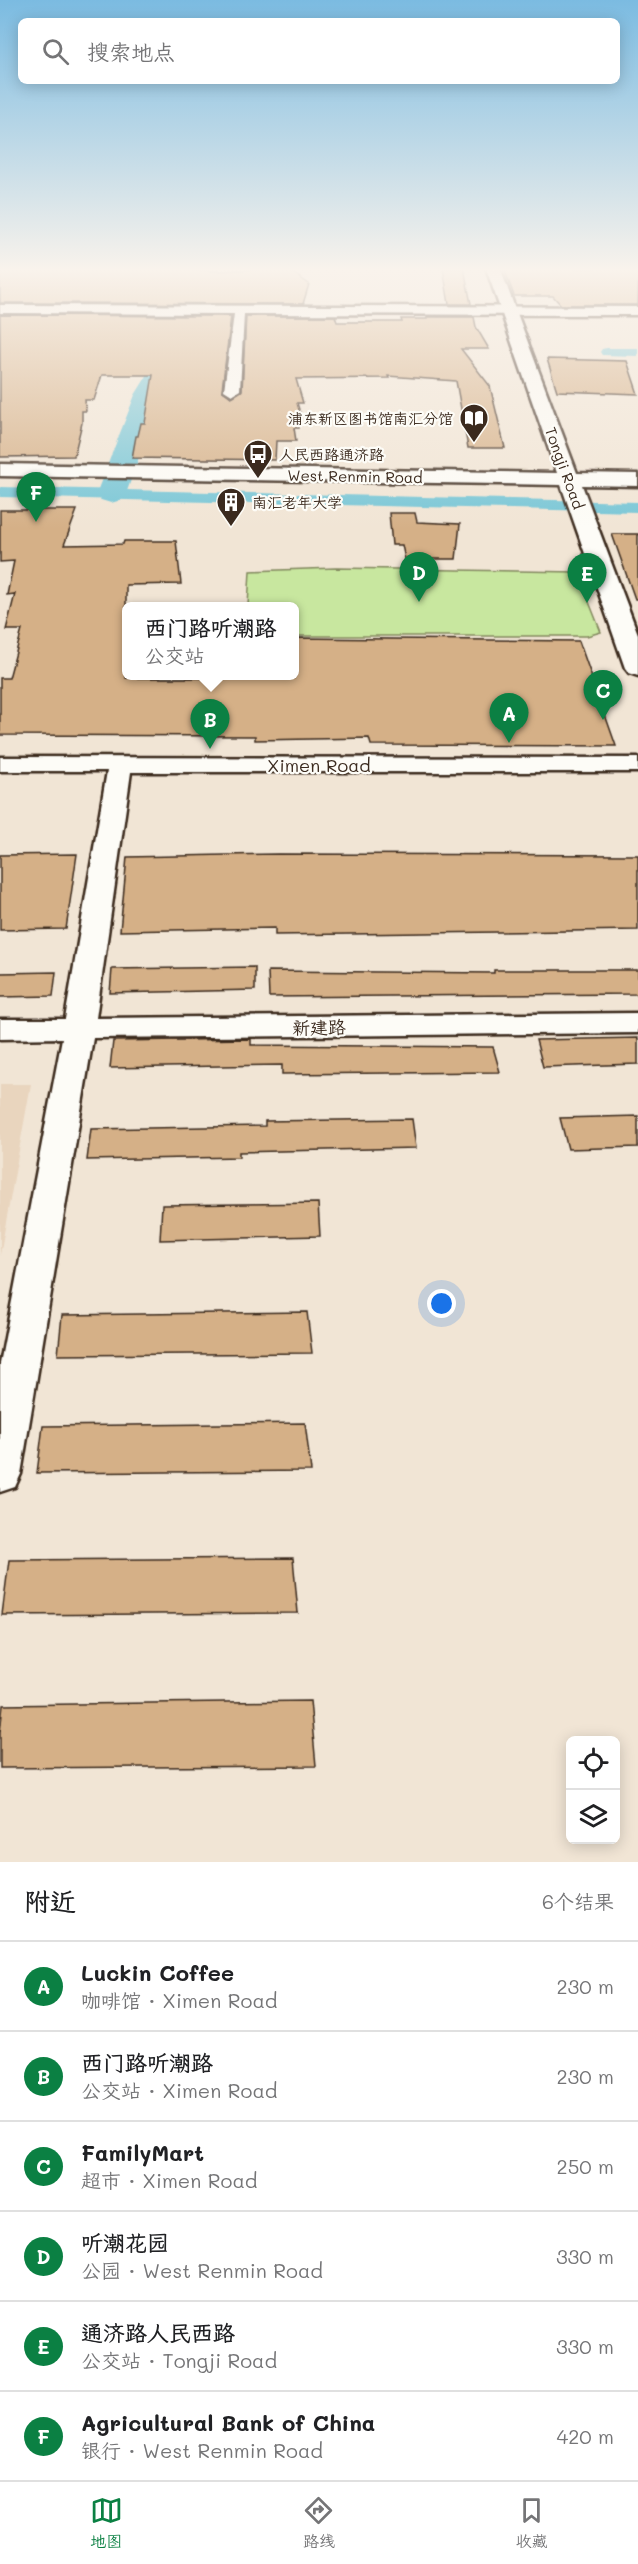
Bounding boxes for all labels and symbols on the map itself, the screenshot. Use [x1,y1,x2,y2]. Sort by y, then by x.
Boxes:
library icon: 浦东新区图书馆南汇分馆 [458,402,490,444]
place label: 浦东新区图书馆南汇分馆 [288,408,453,428]
street label: Tongji Road [541,424,589,512]
bus stop icon: 人民西路通济路 [242,438,274,480]
place label: 人民西路通济路 [279,444,384,464]
street label: West Renmin Road [287,465,423,487]
pin: F [16,472,56,522]
building icon: 南汇老年大学 [215,486,247,528]
place label: 南汇老年大学 [252,492,342,512]
pin: D [400,552,438,602]
pin: E [568,554,606,603]
pin: C [584,670,622,720]
pin: A [490,694,528,743]
pin: B [190,700,230,749]
street label: Ximen Road [267,753,371,777]
street label: 新建路 [292,1015,346,1039]
your location [427,1289,456,1318]

